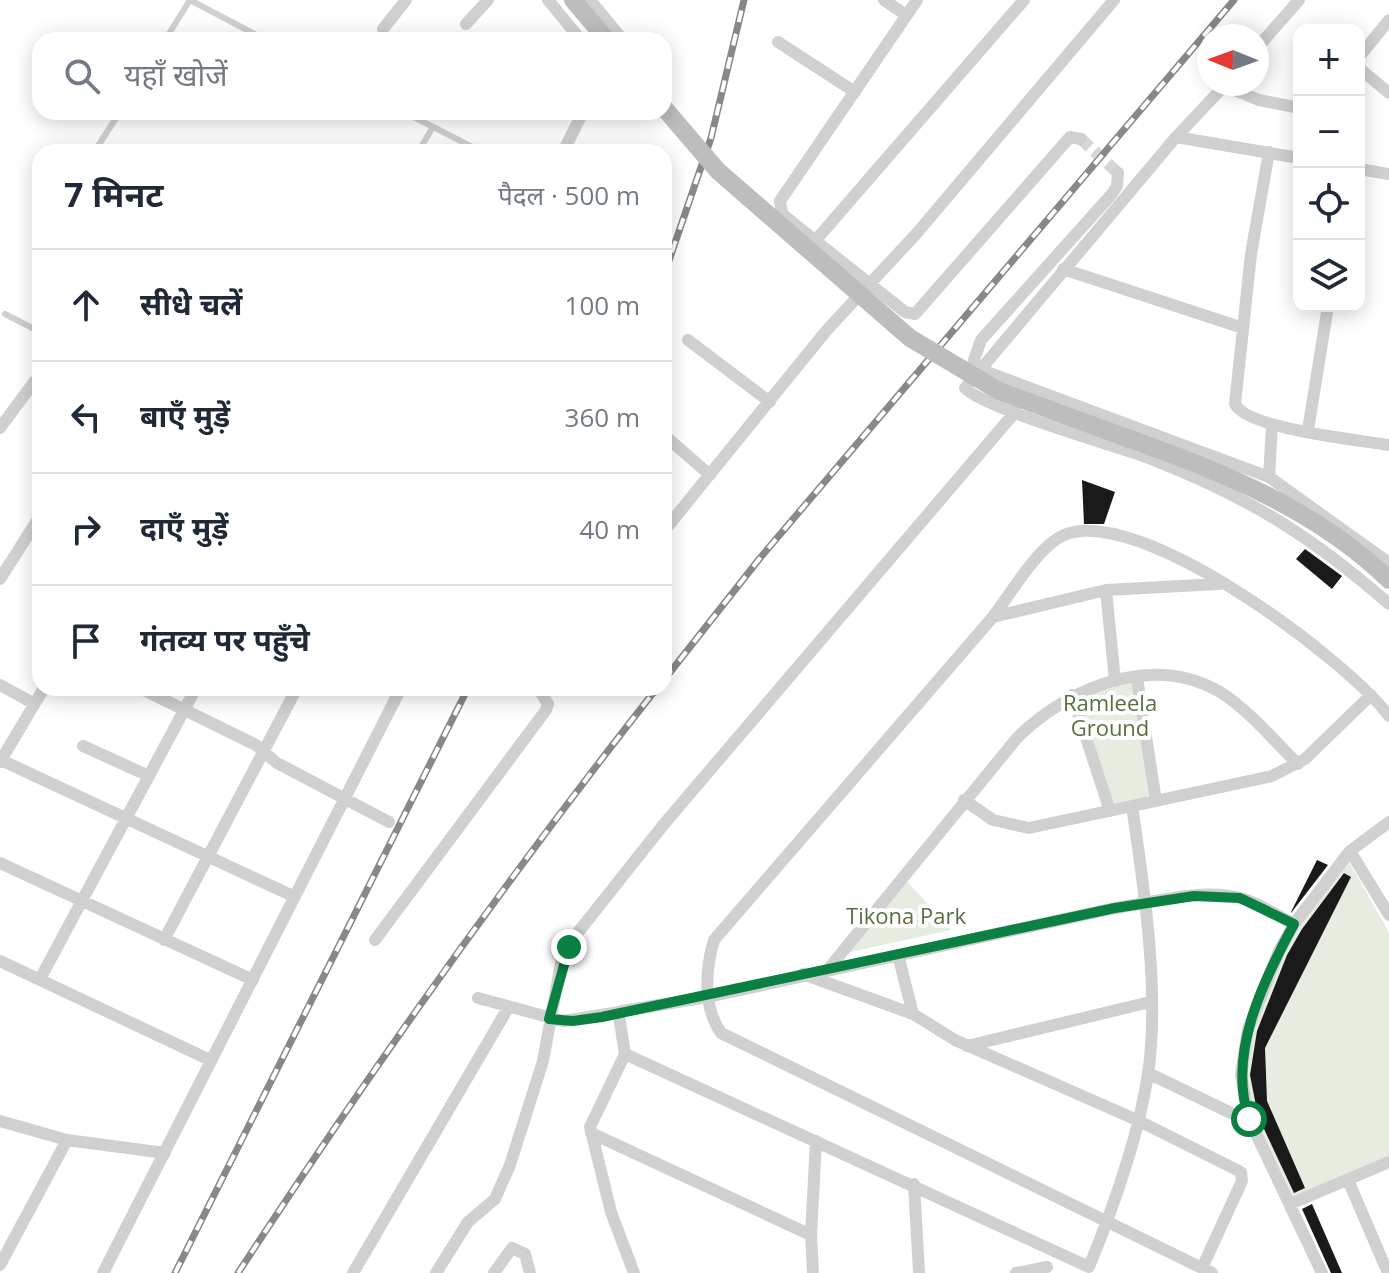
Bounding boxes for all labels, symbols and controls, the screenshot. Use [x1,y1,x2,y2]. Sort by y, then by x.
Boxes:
north arrow [1197,24,1269,96]
map controls [1293,24,1365,312]
button: + [1293,24,1365,96]
search box [32,32,672,120]
icon: search [60,54,104,98]
text: यहाँ खोजें [124,54,227,95]
button: − [1293,96,1365,168]
button: locate [1293,168,1365,240]
text: 7 मिनट [64,171,164,217]
text: पैदल · 500 m [498,177,640,213]
button: layers [1293,240,1365,312]
icon: ahead [64,283,108,327]
text: सीधे चलें [140,283,242,324]
text: 100 m [565,287,640,323]
icon: left [64,395,108,439]
text: बाएँ मुड़ें [140,395,230,436]
text: 360 m [565,399,640,435]
icon: right [64,507,108,551]
text: दाएँ मुड़ें [140,507,228,548]
text: 40 m [579,511,640,547]
icon: arrive [64,619,108,663]
text: गंतव्य पर पहुँचे [140,619,310,660]
park label: Ramleela Ground [1063,687,1157,742]
park label: Tikona Park [846,900,966,930]
route end [551,929,587,965]
route start [1231,1101,1267,1137]

